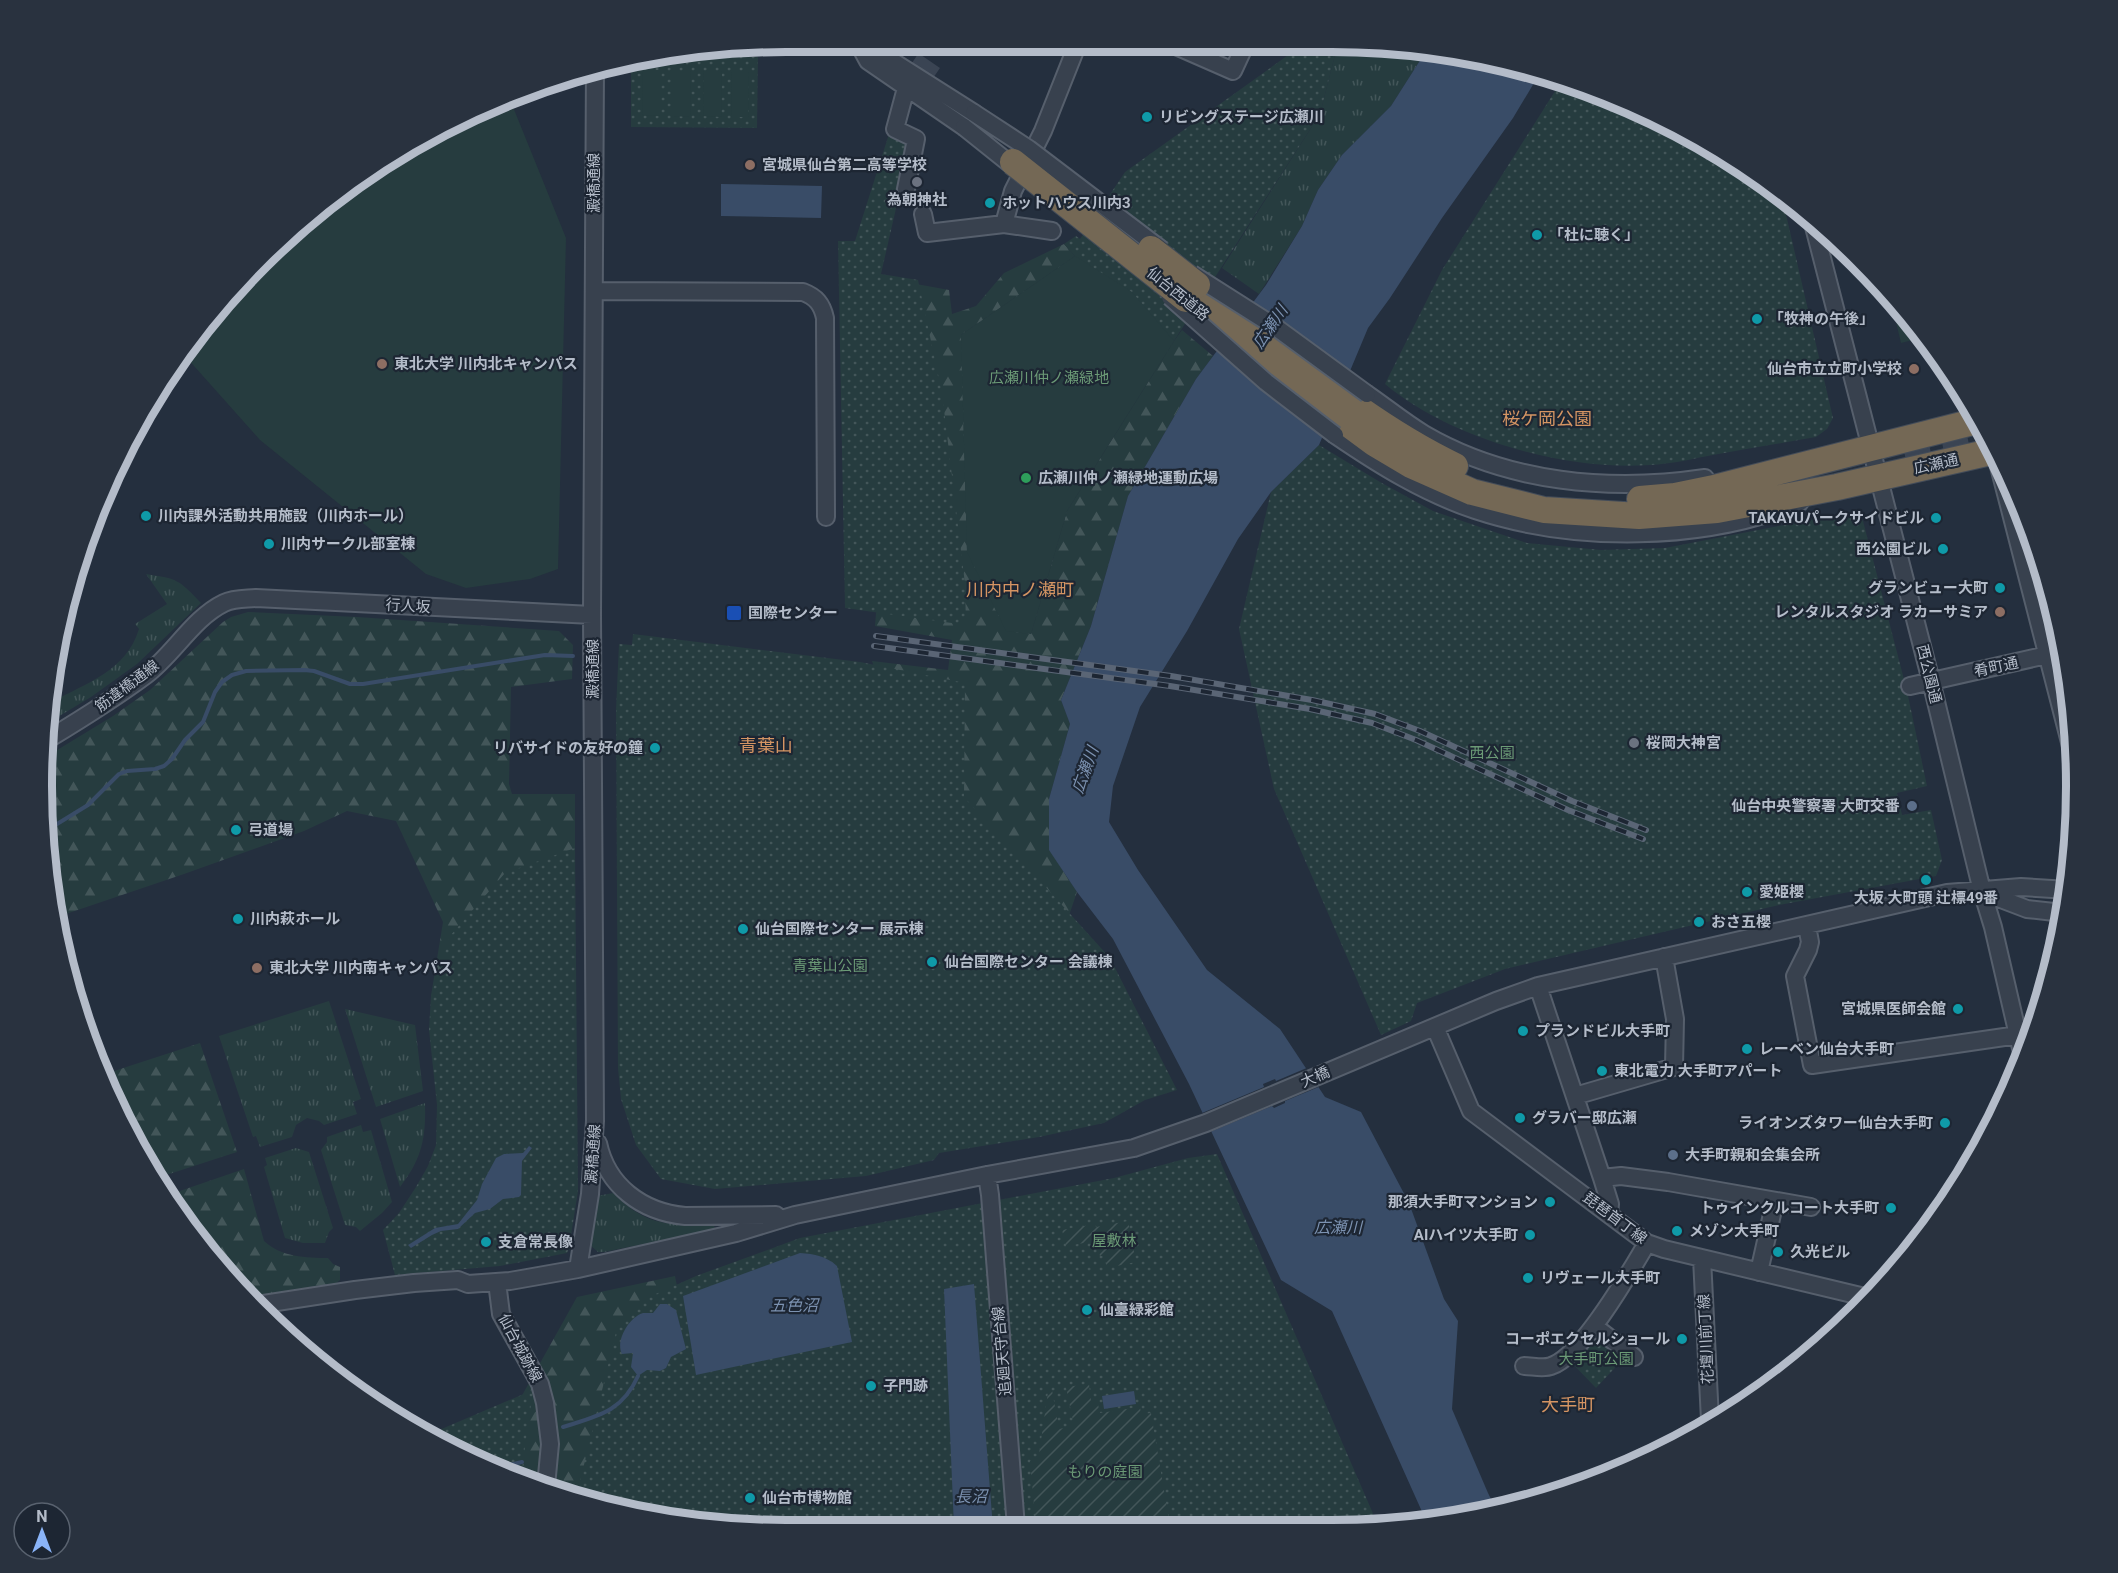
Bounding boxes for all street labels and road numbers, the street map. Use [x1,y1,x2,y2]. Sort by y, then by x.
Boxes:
street label: 澱橋通線 [585,153,603,213]
street label: 仙台西道路 [1143,263,1213,325]
street label: 広瀬通 [1912,451,1960,477]
street label: 行人坂 [385,596,431,616]
street label: 澱橋通線 [584,639,602,699]
street label: 西公園通 [1913,643,1945,705]
street label: 肴町通 [1972,654,2020,680]
street label: 筋違橋通線 [92,656,162,716]
street label: 大橋 [1298,1063,1332,1091]
street label: 澱橋通線 [582,1123,604,1185]
street label: 琵琶首丁線 [1580,1188,1650,1248]
street label: 花壇川前丁線 [1695,1294,1717,1384]
street label: 追廻天守台線 [989,1305,1015,1397]
street label: 仙台城跡線 [494,1311,546,1385]

